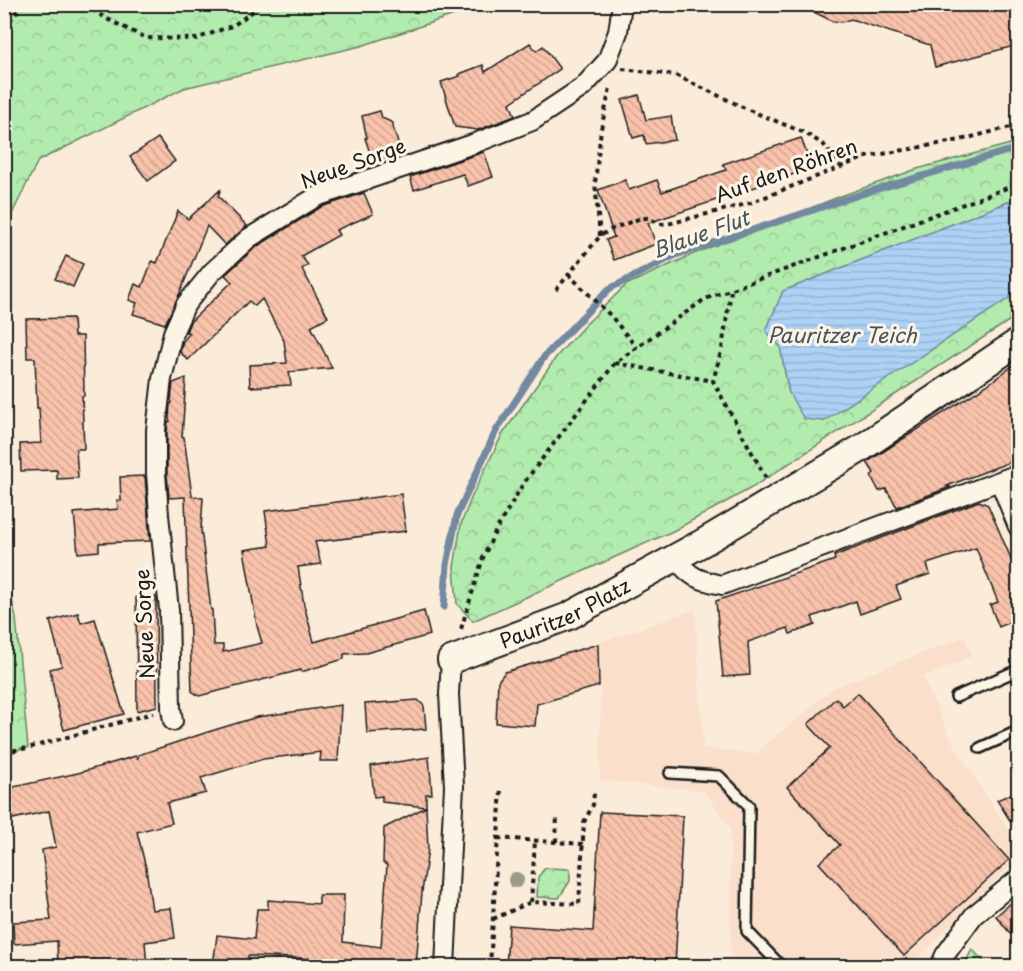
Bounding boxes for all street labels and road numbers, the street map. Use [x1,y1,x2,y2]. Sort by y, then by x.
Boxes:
street label: Neue Sorge [296,130,410,196]
street label: Auf den Röhren [711,130,861,210]
street label: Neue Sorge [126,568,162,680]
street label: Pauritzer Platz [495,570,635,656]

